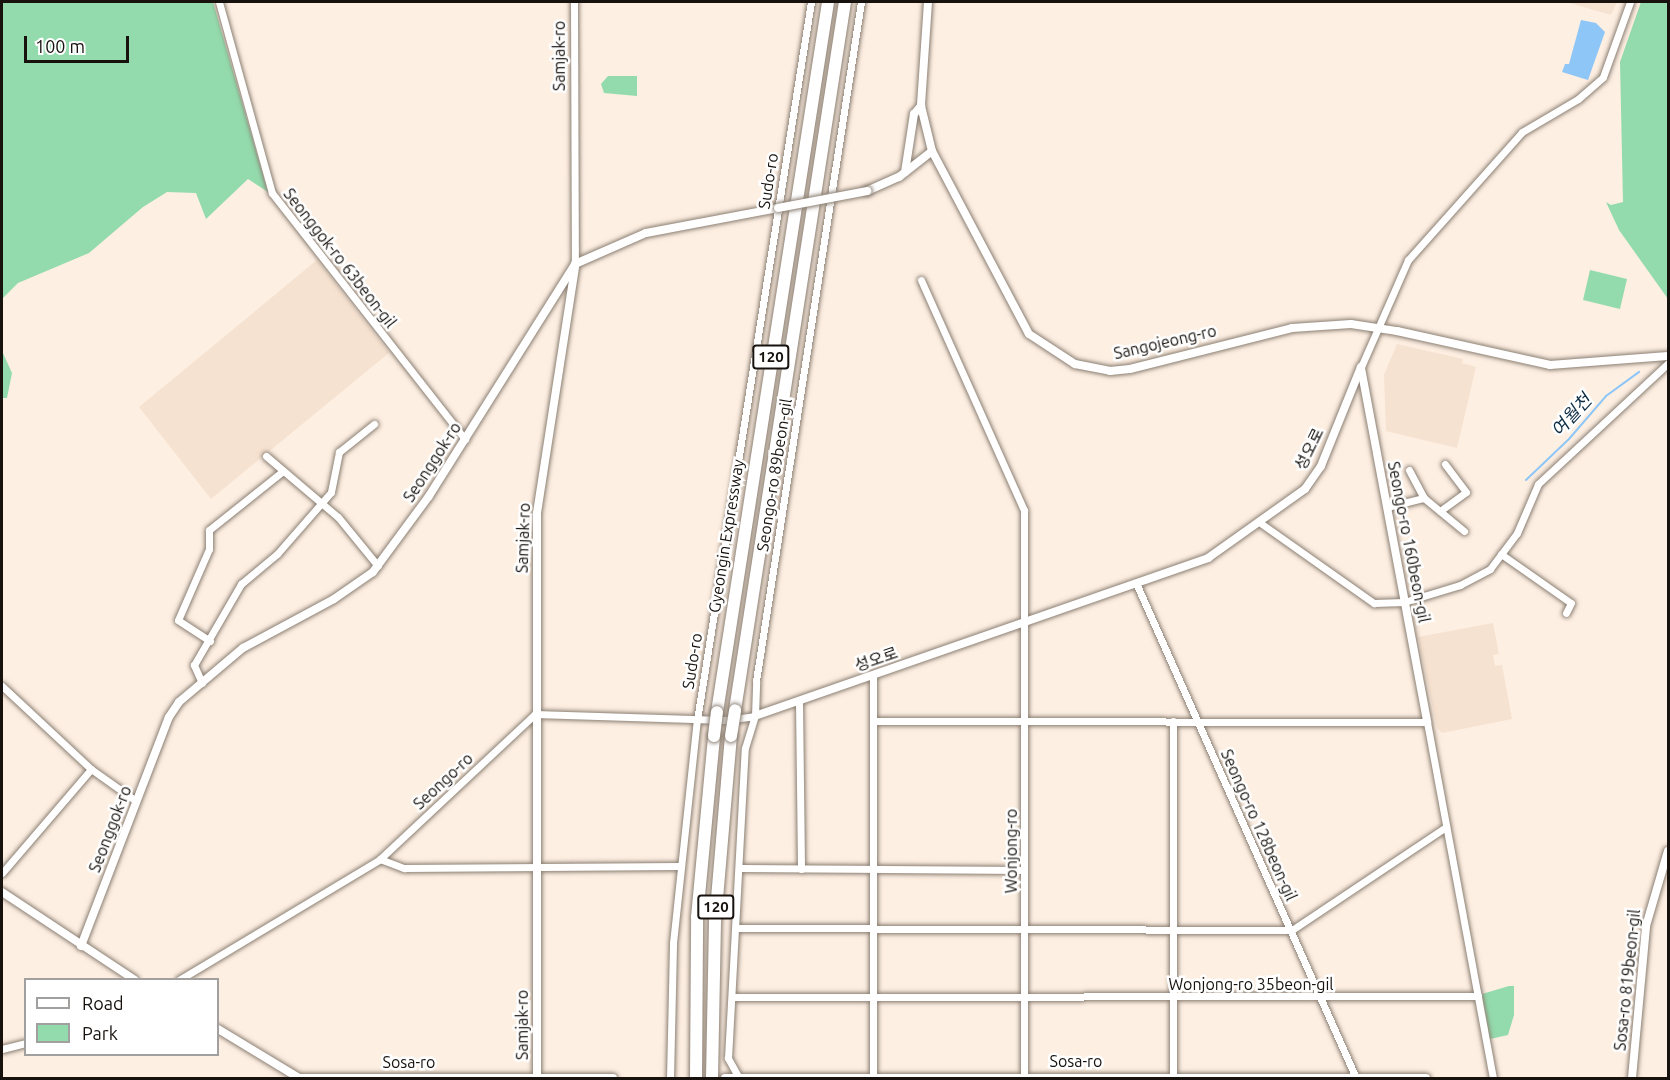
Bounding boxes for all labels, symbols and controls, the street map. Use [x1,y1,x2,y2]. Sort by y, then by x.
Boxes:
street label: Samjak-ro [549,21,569,91]
scale bar [27,24,132,62]
text: 100 m [35,36,85,56]
street label: Sudo-ro [754,152,782,210]
street label: Seonggok-ro 63beon-gil [280,184,400,332]
street label: Sangojeong-ro [1112,321,1218,363]
road number: 120 [752,345,790,369]
water label: 여월천 [1546,389,1596,441]
street label: Seongo-ro 89beon-gil [752,397,796,553]
street label: Seonggok-ro [399,418,465,506]
street label: 성오로 [1291,425,1327,473]
street label: Gyeongin Expressway [704,458,748,614]
street label: Seongo-ro 160beon-gil [1384,460,1434,624]
street label: Samjak-ro [512,503,534,573]
street label: Sudo-ro [678,632,706,690]
street label: 성오로 [852,643,900,675]
street label: Seongo-ro 128beon-gil [1217,746,1301,904]
street label: Seongo-ro [409,749,477,813]
street label: Seonggok-ro [85,783,135,875]
street label: Wonjong-ro [1001,809,1021,893]
road number: 120 [696,895,736,919]
street label: Sosa-ro 819beon-gil [1610,908,1644,1052]
street label: Wonjong-ro 35beon-gil [1169,974,1333,994]
legend [24,978,219,1056]
street label: Samjak-ro [512,990,532,1060]
text: Road [82,993,124,1013]
text: Park [82,1023,118,1043]
street label: Sosa-ro [1050,1051,1102,1071]
street label: Sosa-ro [383,1052,435,1072]

